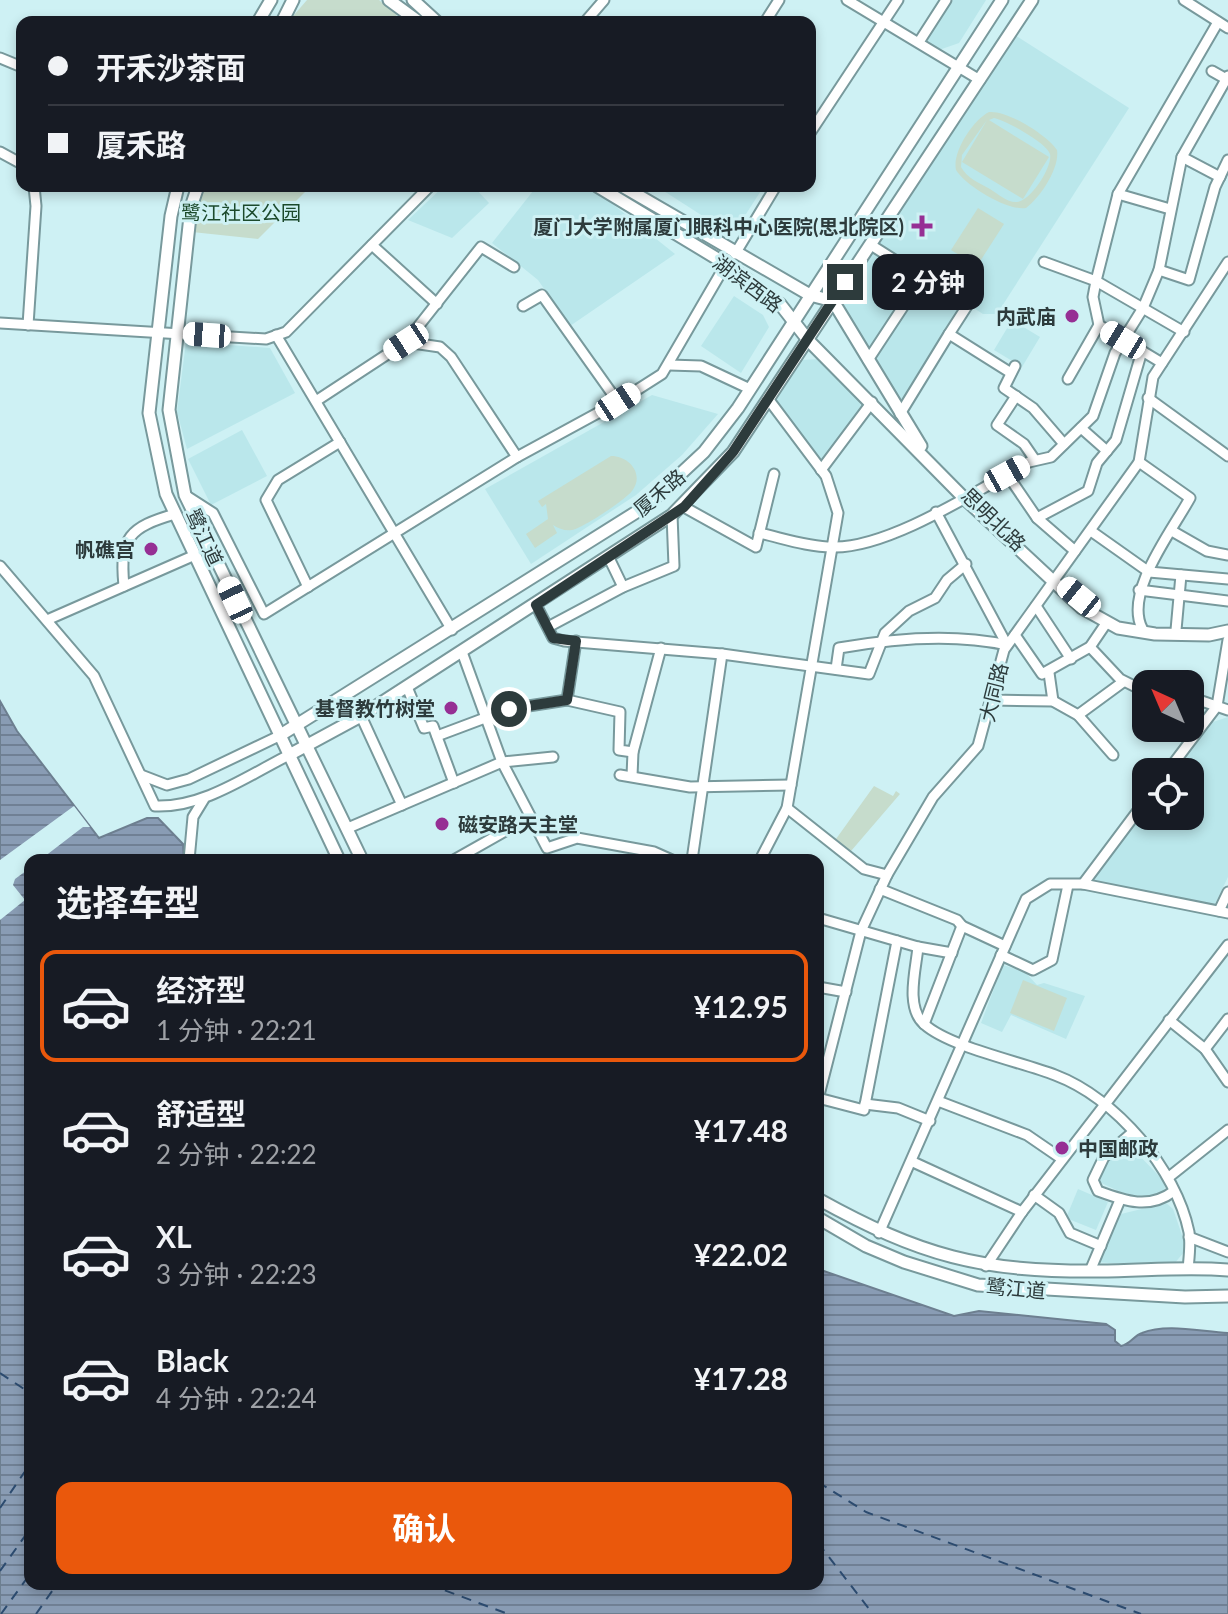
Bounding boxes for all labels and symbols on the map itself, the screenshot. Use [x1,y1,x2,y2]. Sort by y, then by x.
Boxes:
park label: 鹭江社区公园 [181,200,301,224]
place label: 厦门大学附属厦门眼科中心医院(思北院区) [533,214,904,238]
marker: 厦门大学附属厦门眼科中心医院(思北院区) [911,215,933,237]
street label: 湖滨西路 [709,249,787,317]
callout: 2 分钟 [873,254,985,310]
route end [827,264,863,300]
place label: 内武庙 [996,304,1056,328]
marker: 内武庙 [1063,307,1081,325]
car [1096,317,1150,363]
car [379,319,433,365]
car [182,321,232,349]
car [591,379,645,425]
car [980,452,1034,496]
street label: 厦禾路 [628,464,690,520]
street label: 思明北路 [957,483,1031,555]
street label: 鹭江道 [181,505,229,569]
place label: 帆礁宫 [75,537,135,561]
marker: 帆礁宫 [142,540,160,558]
car [214,573,256,627]
car [1053,573,1105,621]
street label: 大同路 [974,660,1012,724]
north arrow [1132,670,1204,742]
route start [491,691,527,727]
place label: 基督教竹树堂 [315,696,435,720]
marker: 基督教竹树堂 [442,699,460,717]
place label: 磁安路天主堂 [458,812,578,836]
marker: 磁安路天主堂 [433,815,451,833]
place label: 中国邮政 [1078,1136,1158,1160]
marker: 中国邮政 [1053,1139,1071,1157]
street label: 鹭江道 [985,1273,1047,1303]

